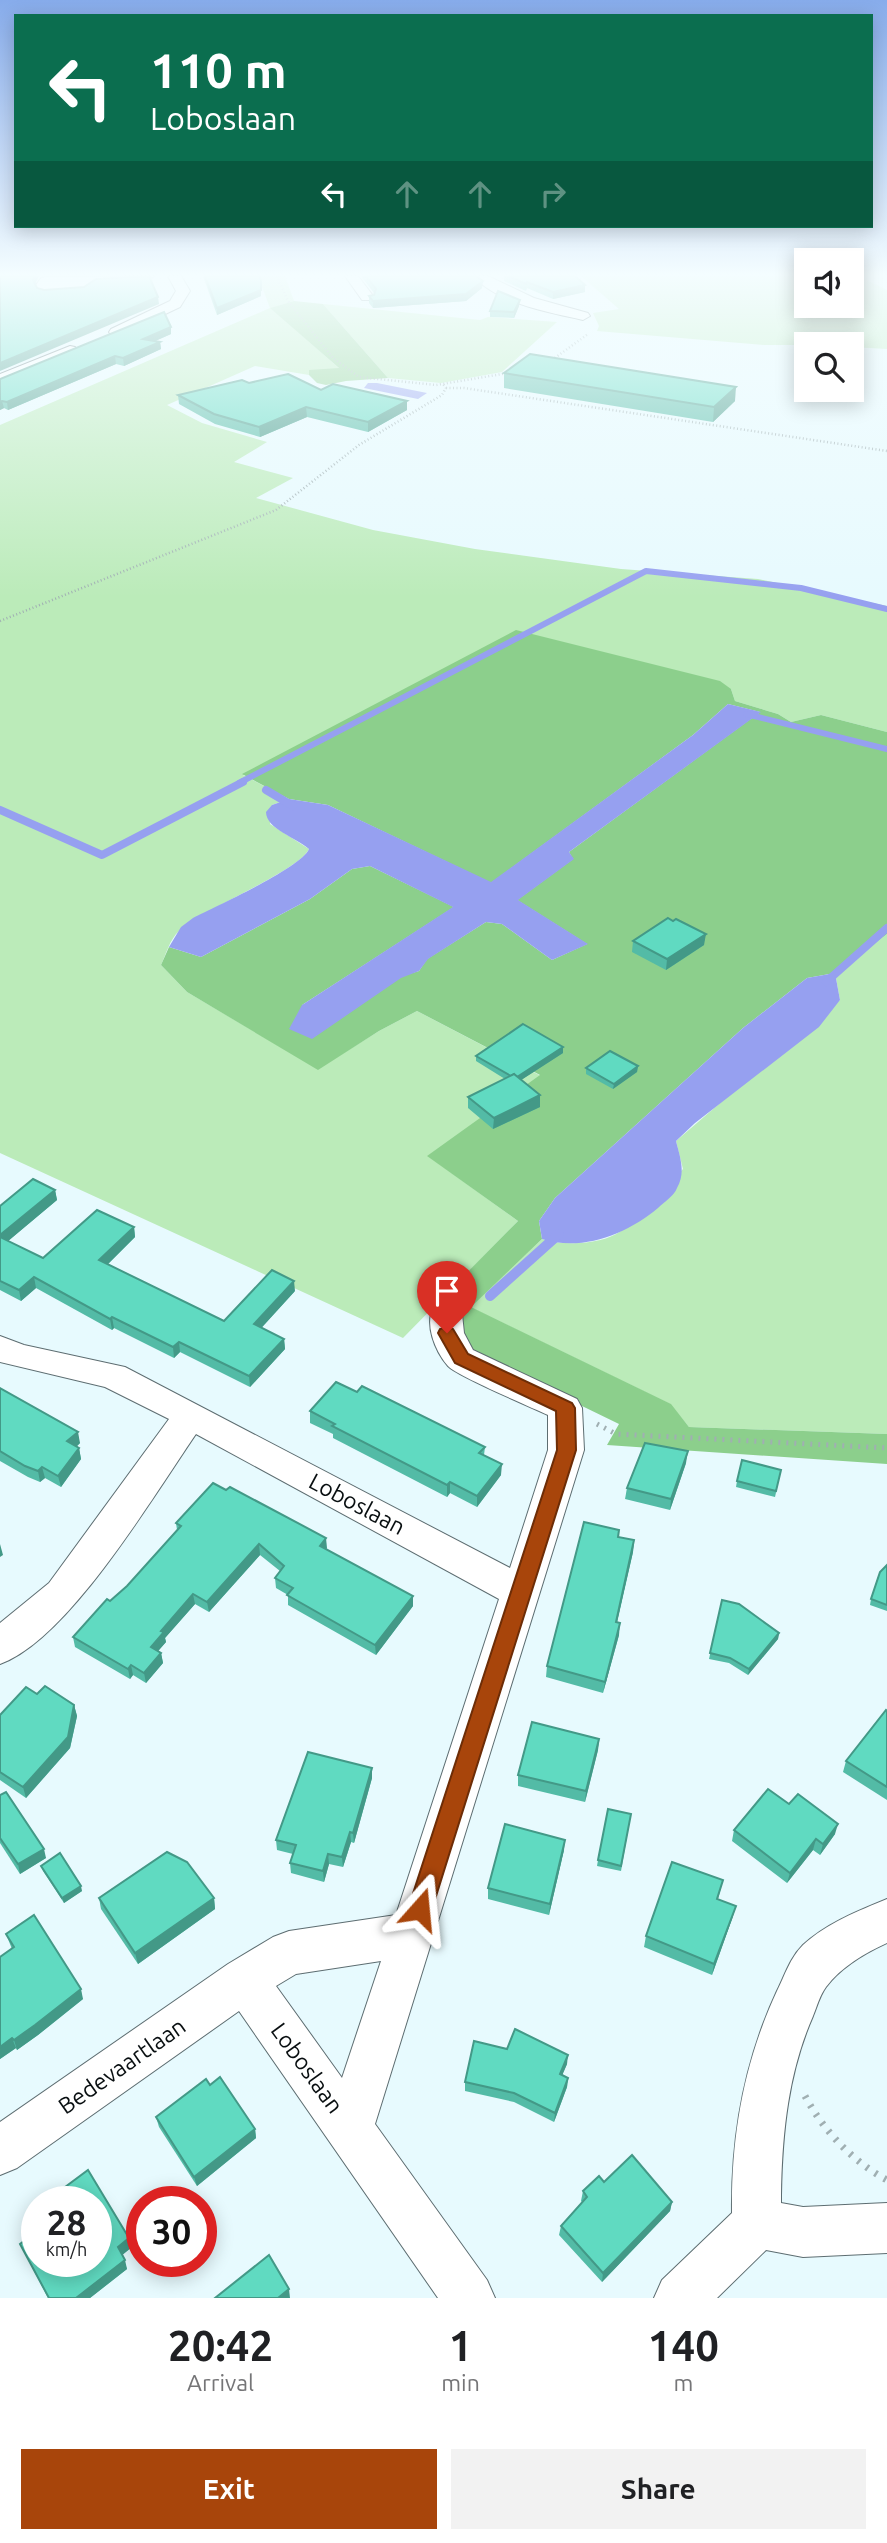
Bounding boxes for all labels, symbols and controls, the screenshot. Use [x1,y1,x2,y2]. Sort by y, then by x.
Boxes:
icon: left [35,42,126,133]
text: 110 m [150,42,287,97]
text: Loboslaan [150,100,296,136]
icon: left [315,175,353,213]
icon: ahead [388,175,426,213]
icon: ahead [461,175,499,213]
icon: right [534,175,572,213]
map controls [794,248,864,402]
button: sound [794,248,864,318]
button: search [794,332,864,402]
pin [417,1261,477,1333]
icon: arrive [428,1272,466,1310]
street label: Loboslaan [305,1468,409,1539]
position arrow [383,1872,457,1946]
street label: Bedevaartlaan [54,2013,190,2119]
street label: Loboslaan [266,2018,348,2117]
speed limit sign: 30 [126,2186,217,2277]
text: 28 [47,2202,86,2242]
text: km/h [46,2239,87,2259]
text: 20:42 [168,2322,273,2369]
text: 1 [449,2322,472,2369]
text: 140 [648,2322,719,2369]
text: Arrival [187,2370,254,2395]
text: min [441,2370,480,2395]
text: m [673,2370,693,2395]
button: Exit [21,2449,437,2529]
button: Share [451,2449,866,2529]

